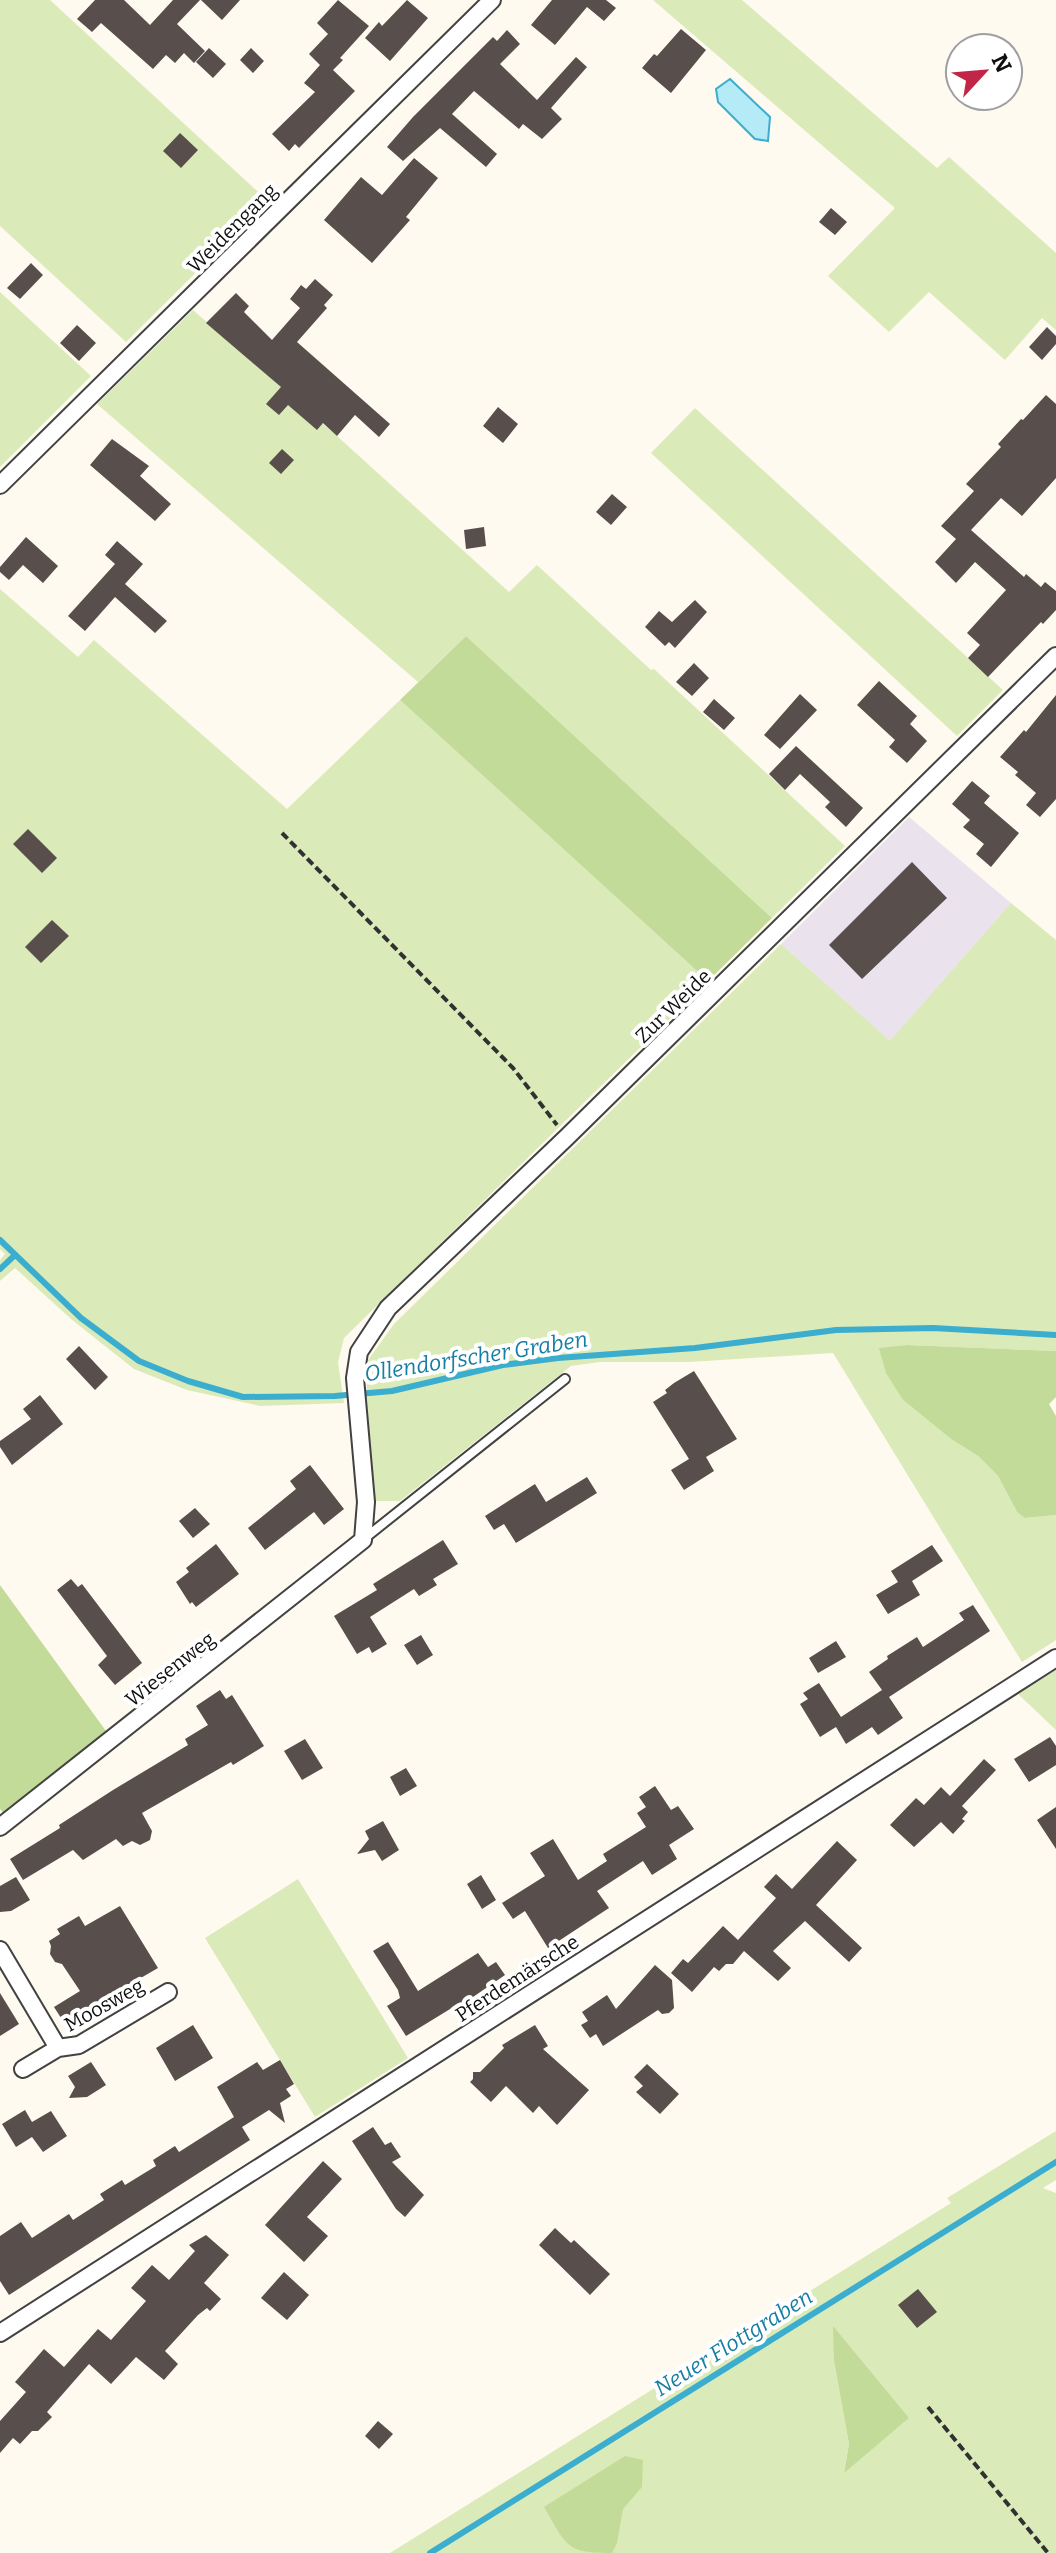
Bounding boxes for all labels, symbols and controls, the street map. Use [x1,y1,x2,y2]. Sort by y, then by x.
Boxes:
north arrow [944,32,1024,112]
text: N [986,50,1017,77]
street label: Weidengang [182,178,282,278]
street label: Zur Weide [630,964,716,1048]
water label: Ollendorfscher Graben [363,1326,590,1387]
street label: Wiesenweg [120,1627,220,1711]
street label: Pferdemärsche [451,1929,583,2027]
street label: Moosweg [60,1973,148,2037]
water label: Neuer Flottgraben [649,2283,817,2402]

